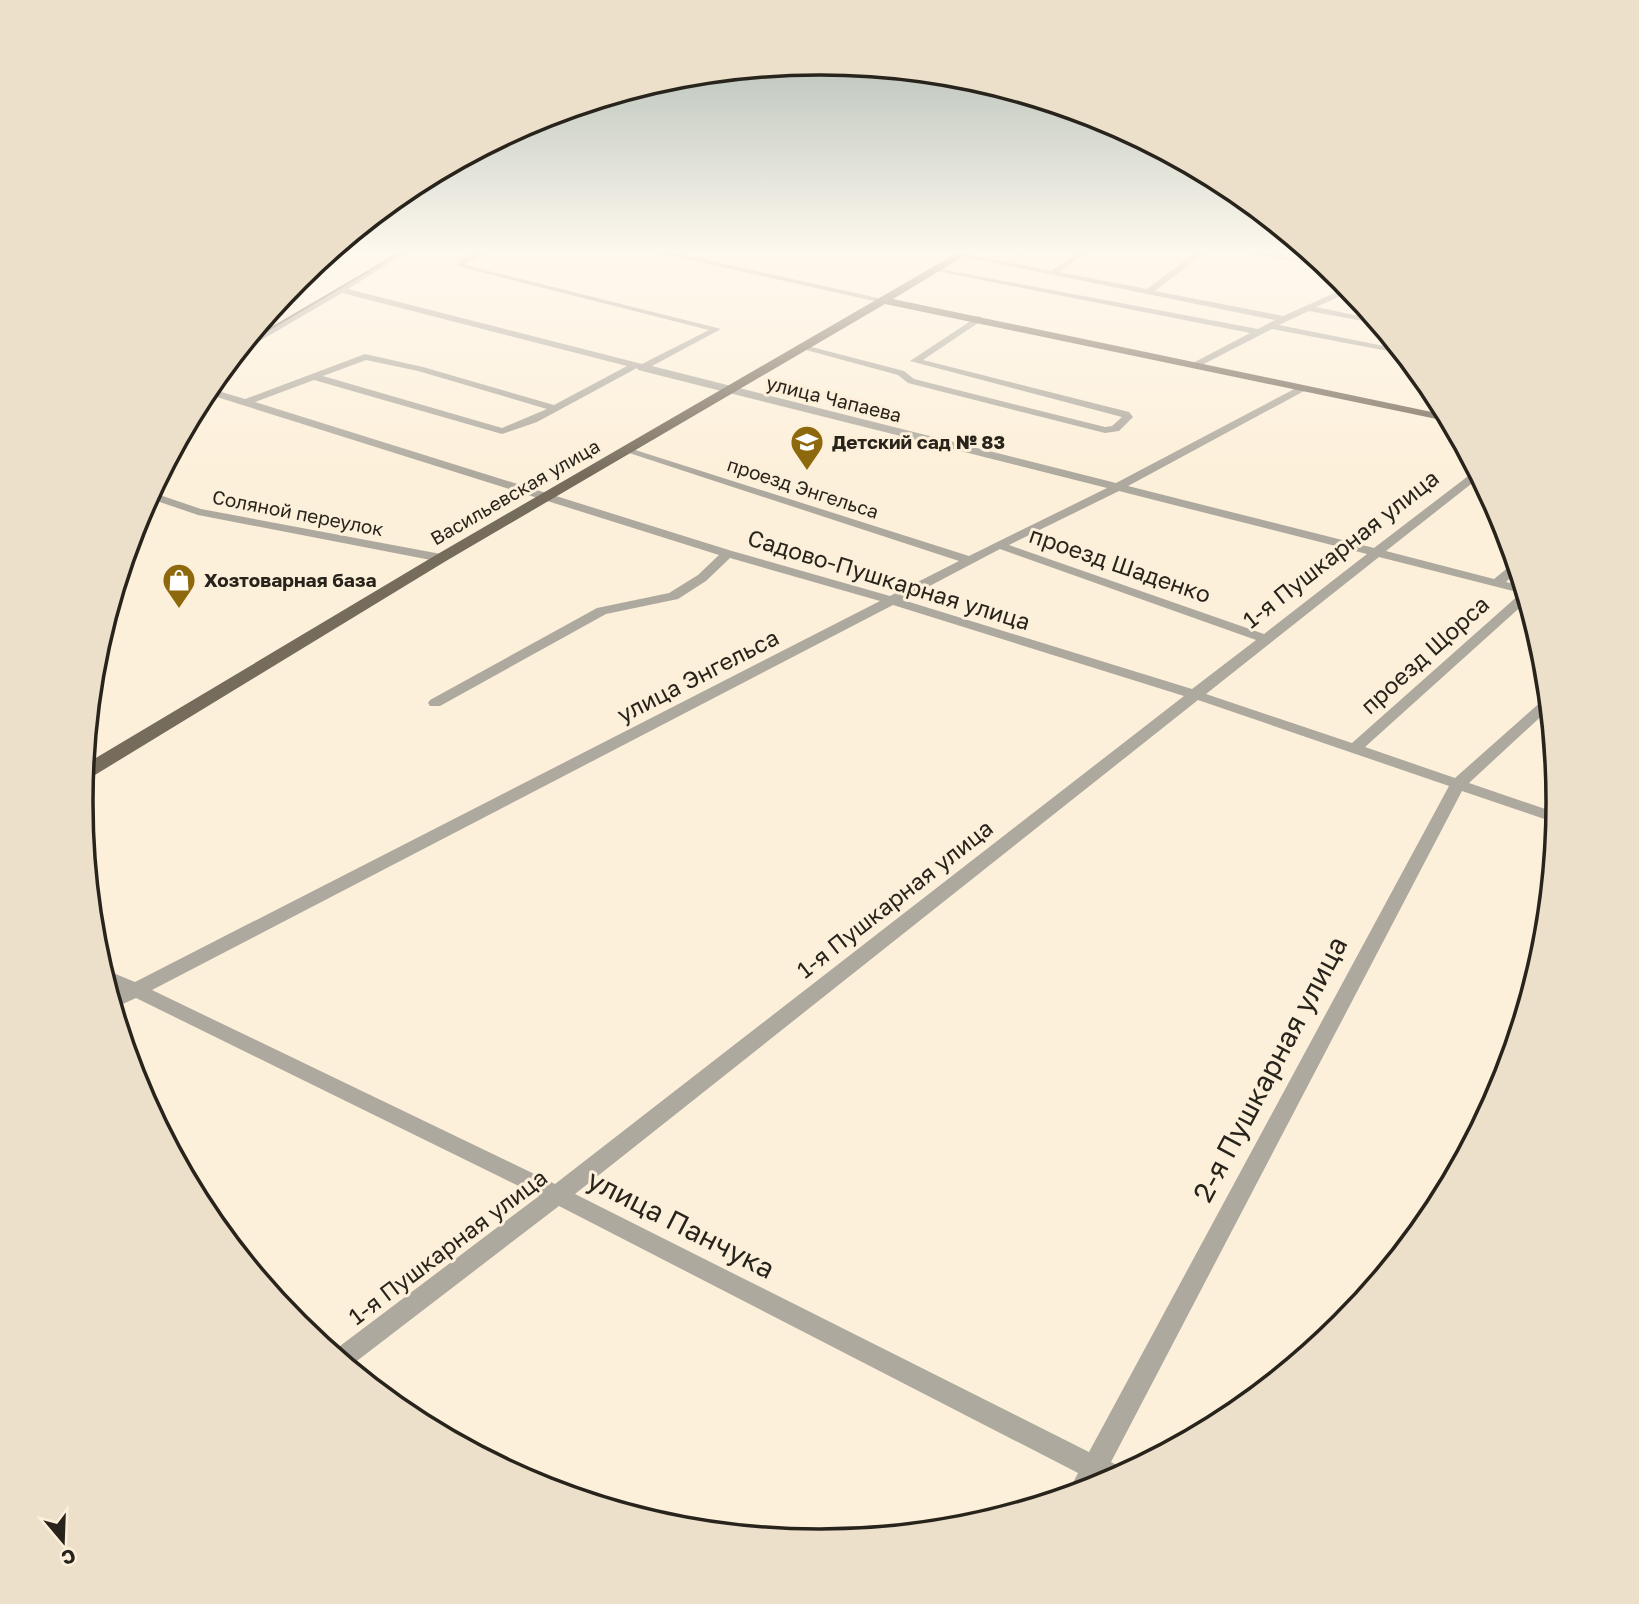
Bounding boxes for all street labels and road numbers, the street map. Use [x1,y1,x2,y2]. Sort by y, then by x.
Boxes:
street label: улица Чапаева [764,371,904,426]
street label: Васильевская улица [426,434,603,549]
street label: проезд Энгельса [724,452,882,523]
street label: 1-я Пушкарная улица [1237,463,1444,633]
street label: Соляной переулок [211,485,386,540]
street label: проезд Шаденко [1026,520,1215,608]
street label: Садово-Пушкарная улица [745,523,1034,635]
street label: проезд Щорса [1354,589,1494,719]
street label: улица Энгельса [612,622,783,728]
street label: 1-я Пушкарная улица [791,813,998,983]
street label: 2-я Пушкарная улица [1186,930,1354,1207]
street label: улица Панчука [582,1162,780,1285]
street label: 1-я Пушкарная улица [343,1163,552,1330]

